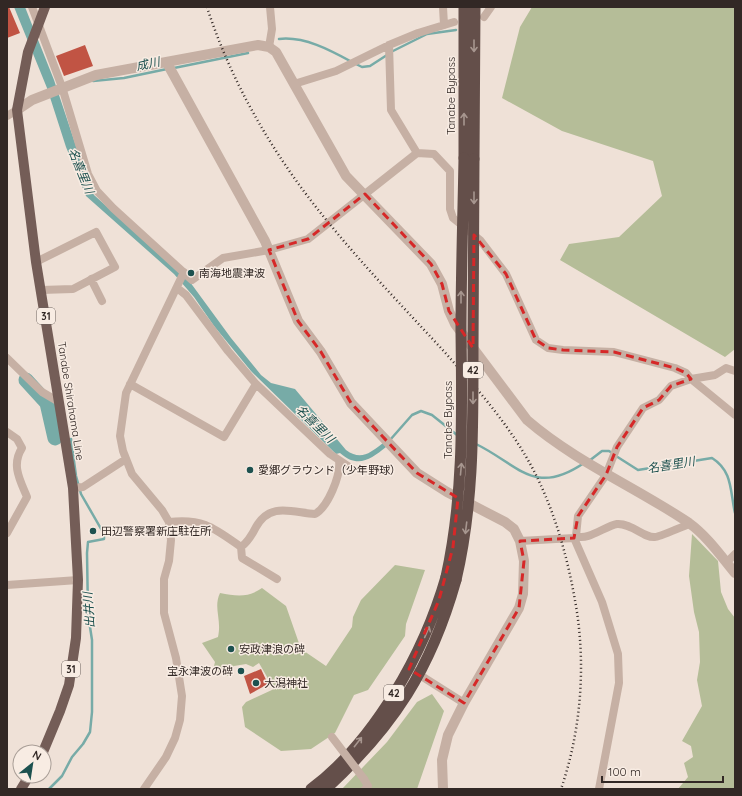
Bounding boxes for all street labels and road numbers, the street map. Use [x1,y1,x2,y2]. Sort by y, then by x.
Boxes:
street label: Tanabe Bypass [444,57,458,135]
road number: 31 [37,308,55,324]
street label: Tanabe Shirahama Line [55,341,87,461]
road number: 42 [463,362,483,378]
street label: Tanabe Bypass [441,381,455,459]
road number: 31 [62,661,80,677]
road number: 42 [384,685,404,701]

